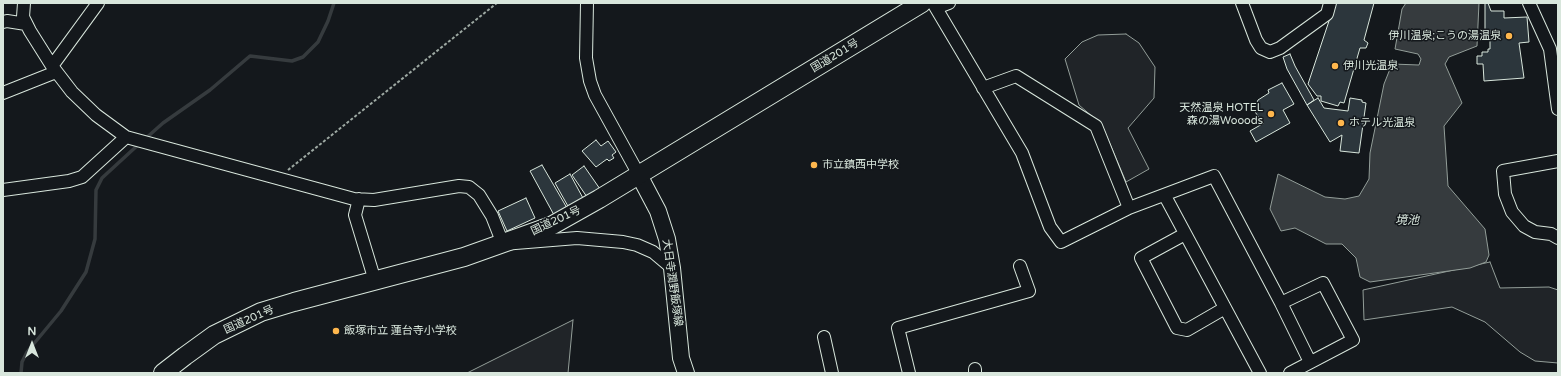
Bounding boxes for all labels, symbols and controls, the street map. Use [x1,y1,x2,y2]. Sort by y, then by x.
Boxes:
place label: 伊川温泉;こうの湯温泉 [1388,29,1501,43]
marker: 伊川温泉;こうの湯温泉 [1504,31,1514,41]
street label: 国道201号 [809,37,861,75]
place label: 伊川光温泉 [1343,59,1398,73]
marker: 伊川光温泉 [1330,61,1340,71]
place label: 天然温泉 HOTEL 森の湯Wooods [1179,101,1263,127]
marker: 天然温泉 HOTEL 森の湯Wooods [1266,109,1276,119]
place label: ホテル光温泉 [1349,116,1415,130]
marker: ホテル光温泉 [1336,118,1346,128]
place label: 市立鎮西中学校 [822,158,899,172]
marker: 市立鎮西中学校 [809,160,819,170]
street label: 国道201号 [529,204,583,238]
water label: 境池 [1395,214,1419,228]
street label: 大日寺潤野飯塚線 [659,239,685,327]
street label: 国道201号 [222,303,276,337]
north arrow [12,324,52,364]
place label: 飯塚市立 蓮台寺小学校 [344,324,457,338]
text: N [28,325,36,338]
marker: 飯塚市立 蓮台寺小学校 [331,326,341,336]

